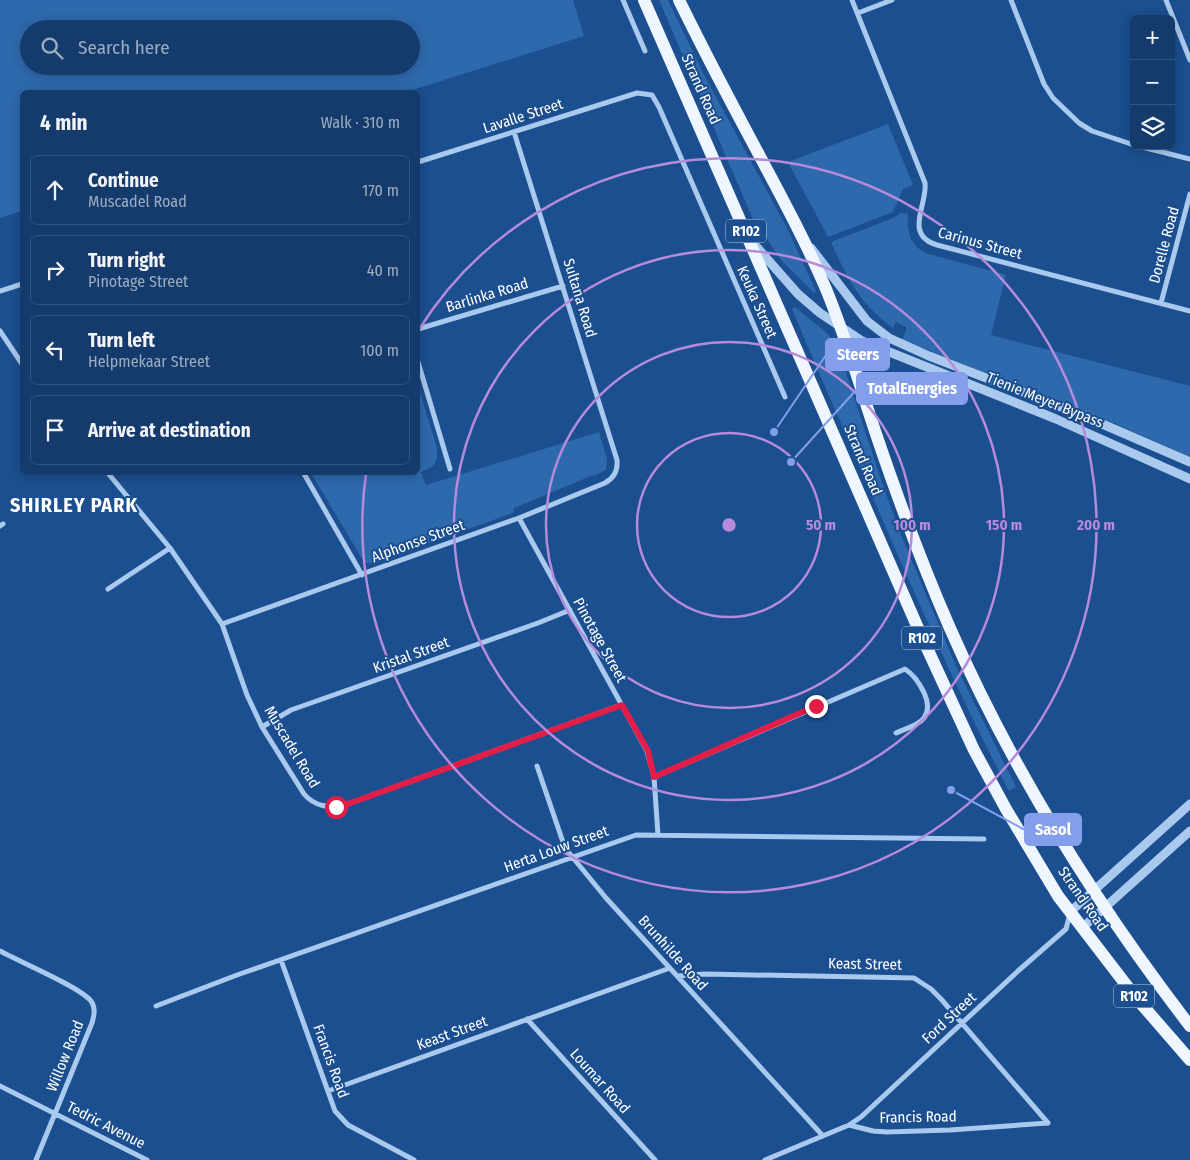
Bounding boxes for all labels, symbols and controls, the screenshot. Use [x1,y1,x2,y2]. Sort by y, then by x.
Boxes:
map controls [1130,15,1175,150]
button: + [1130,15,1175,60]
search box [20,20,420,75]
icon: search [38,34,66,62]
text: Search here [78,36,170,59]
street label: Strand Road [678,51,724,127]
button: − [1130,60,1175,105]
street label: Lavalle Street [481,95,565,137]
button: layers [1130,105,1175,150]
text: 4 min [40,110,88,136]
text: Walk · 310 m [321,113,400,132]
text: Continue [88,169,159,192]
icon: ahead [41,176,69,204]
text: 170 m [362,181,399,200]
text: Muscadel Road [88,192,187,211]
street label: Dorelle Road [1145,205,1183,285]
road number: R102 [726,220,766,242]
street label: Carinus Street [936,223,1024,263]
text: Turn right [88,249,165,272]
icon: right [41,256,69,284]
street label: Sultana Road [560,257,600,339]
text: 40 m [367,261,399,280]
street label: Keuka Street [733,263,781,341]
text: Pinotage Street [88,272,188,291]
street label: Barlinka Road [444,274,530,316]
text: Turn left [88,329,155,352]
icon: left [41,336,69,364]
callout: Steers [826,339,889,370]
text: 100 m [360,341,399,360]
text: Steers [837,345,879,364]
text: Helpmekaar Street [88,352,210,371]
street label: Tienie Meyer Bypass [984,368,1106,432]
callout: TotalEnergies [857,373,967,404]
text: TotalEnergies [867,379,957,398]
icon: arrive [41,416,69,444]
text: Arrive at destination [88,419,251,442]
street label: Strand Road [840,422,886,498]
district label: SHIRLEY PARK [10,493,138,517]
street label: Alphonse Street [369,516,467,566]
centre of rings [720,516,738,534]
text: 50 m [806,516,836,534]
text: 100 m [893,516,931,534]
text: 150 m [986,516,1022,534]
text: 200 m [1076,516,1115,534]
street label: Pinotage Street [569,595,631,686]
road number: R102 [902,626,942,650]
street label: Kristal Street [370,633,452,677]
route end [805,695,828,718]
street label: Muscadel Road [260,703,324,791]
route start [325,796,348,819]
callout: Sasol [1025,814,1081,845]
text: Sasol [1035,820,1072,839]
street label: Herta Louw Street [501,822,611,876]
street label: Strand Road [1054,863,1112,935]
street label: Brunhilde Road [635,912,711,994]
street label: Keast Street [828,954,902,974]
road number: R102 [1114,984,1154,1008]
street label: Ford Street [918,988,980,1047]
street label: Keast Street [414,1012,490,1054]
street label: Willow Road [43,1018,87,1094]
street label: Francis Road [309,1022,353,1100]
street label: Loumar Road [566,1045,634,1117]
street label: Tedric Avenue [64,1098,148,1152]
street label: Francis Road [879,1107,957,1127]

